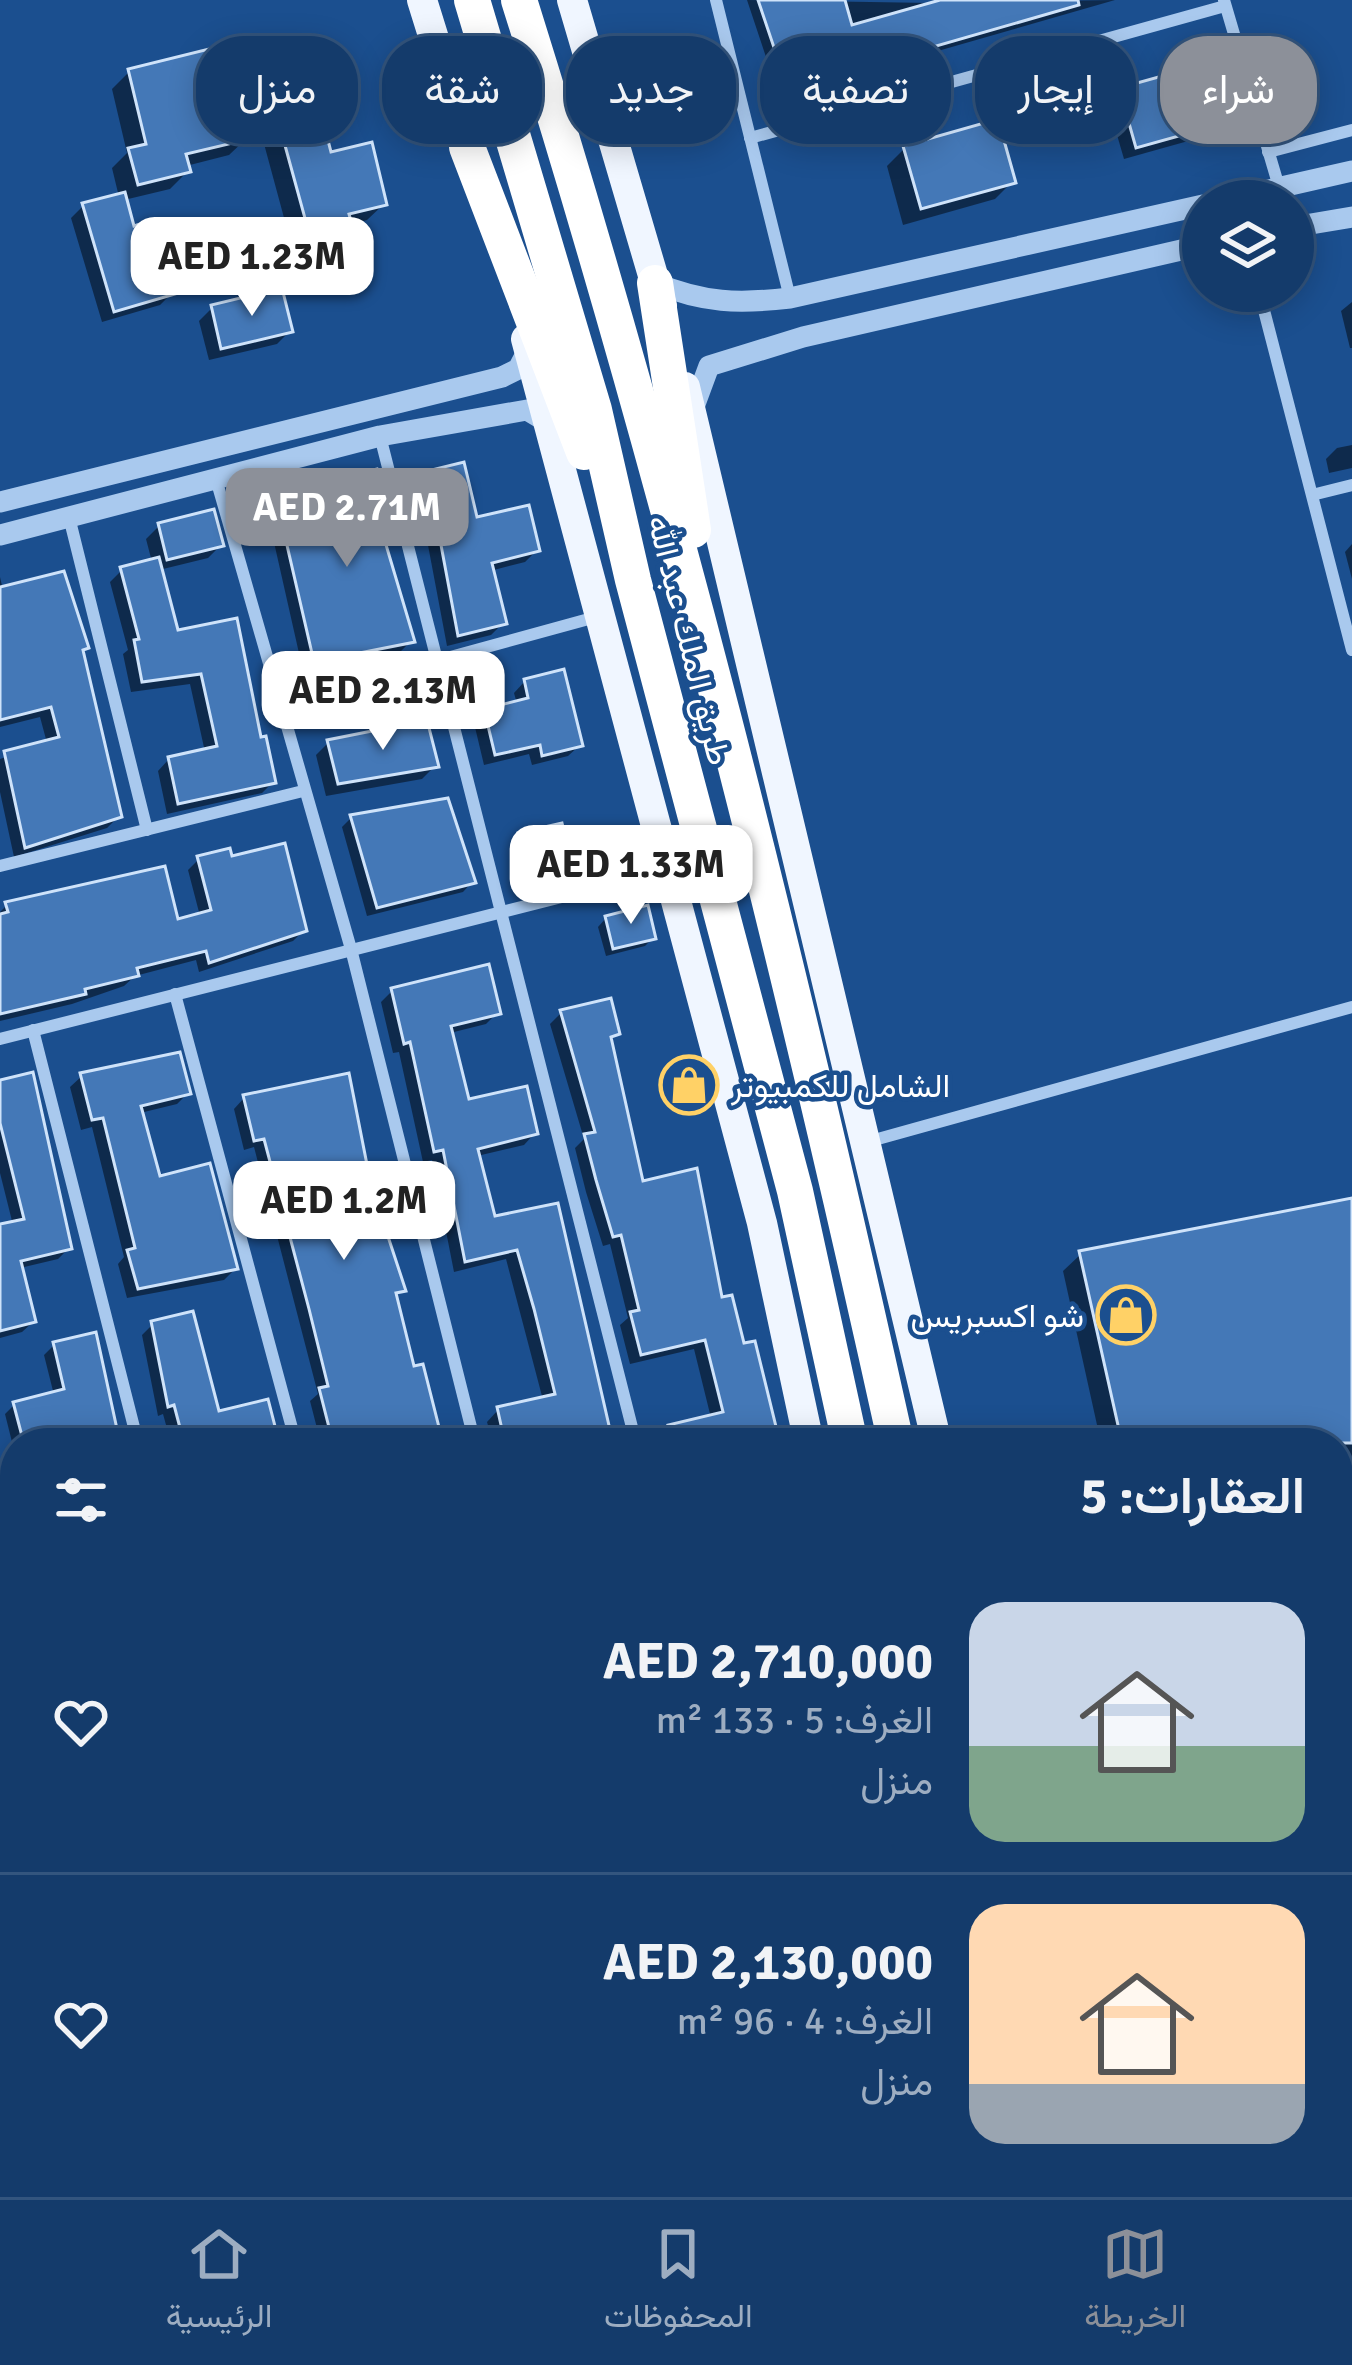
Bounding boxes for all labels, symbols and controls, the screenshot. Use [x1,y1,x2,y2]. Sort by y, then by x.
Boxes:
chip: منزل [196,36,358,144]
chip: شقة [382,36,542,144]
chip: جديد [566,36,736,144]
chip: تصفية [760,36,951,144]
chip: إيجار [975,36,1136,144]
chip: شراء [1160,36,1317,144]
map controls [1182,180,1314,312]
button: layers [1182,180,1314,312]
pin: AED 1.23M [115,217,389,319]
text: AED 1.23M [158,232,346,280]
pin: AED 2.71M [210,468,484,570]
text: AED 2.71M [253,483,441,531]
street label: طريق الملك عبد الله [638,511,739,770]
pin: AED 2.13M [246,651,520,753]
text: AED 2.13M [289,666,477,714]
pin: AED 1.33M [494,825,768,927]
text: AED 1.33M [537,840,725,888]
shop icon: الشامل للكمبيوتر [658,1054,720,1116]
place label: الشامل للكمبيوتر [730,1066,950,1107]
pin: AED 1.2M [220,1161,468,1263]
text: AED 1.2M [260,1176,428,1224]
shop icon: شو اكسبريس [1095,1284,1157,1346]
place label: شو اكسبريس [911,1296,1084,1337]
text: العقارات: 5 [1080,1465,1305,1528]
icon: filters [48,1467,114,1533]
text: AED 2,710,000 [603,1630,933,1693]
icon: home [1065,1650,1209,1794]
icon: heart [48,1689,114,1755]
text: الغرف: 5 · 133 m² [656,1696,933,1744]
text: منزل [860,1757,933,1805]
text: AED 2,130,000 [603,1931,933,1994]
icon: home [1065,1952,1209,2096]
icon: heart [48,1991,114,2057]
text: الغرف: 4 · 96 m² [677,1997,933,2045]
text: منزل [860,2058,933,2106]
tab: الرئيسية [166,2221,272,2345]
tab: المحفوظات [604,2221,753,2345]
tab: الخريطة [1084,2221,1186,2345]

